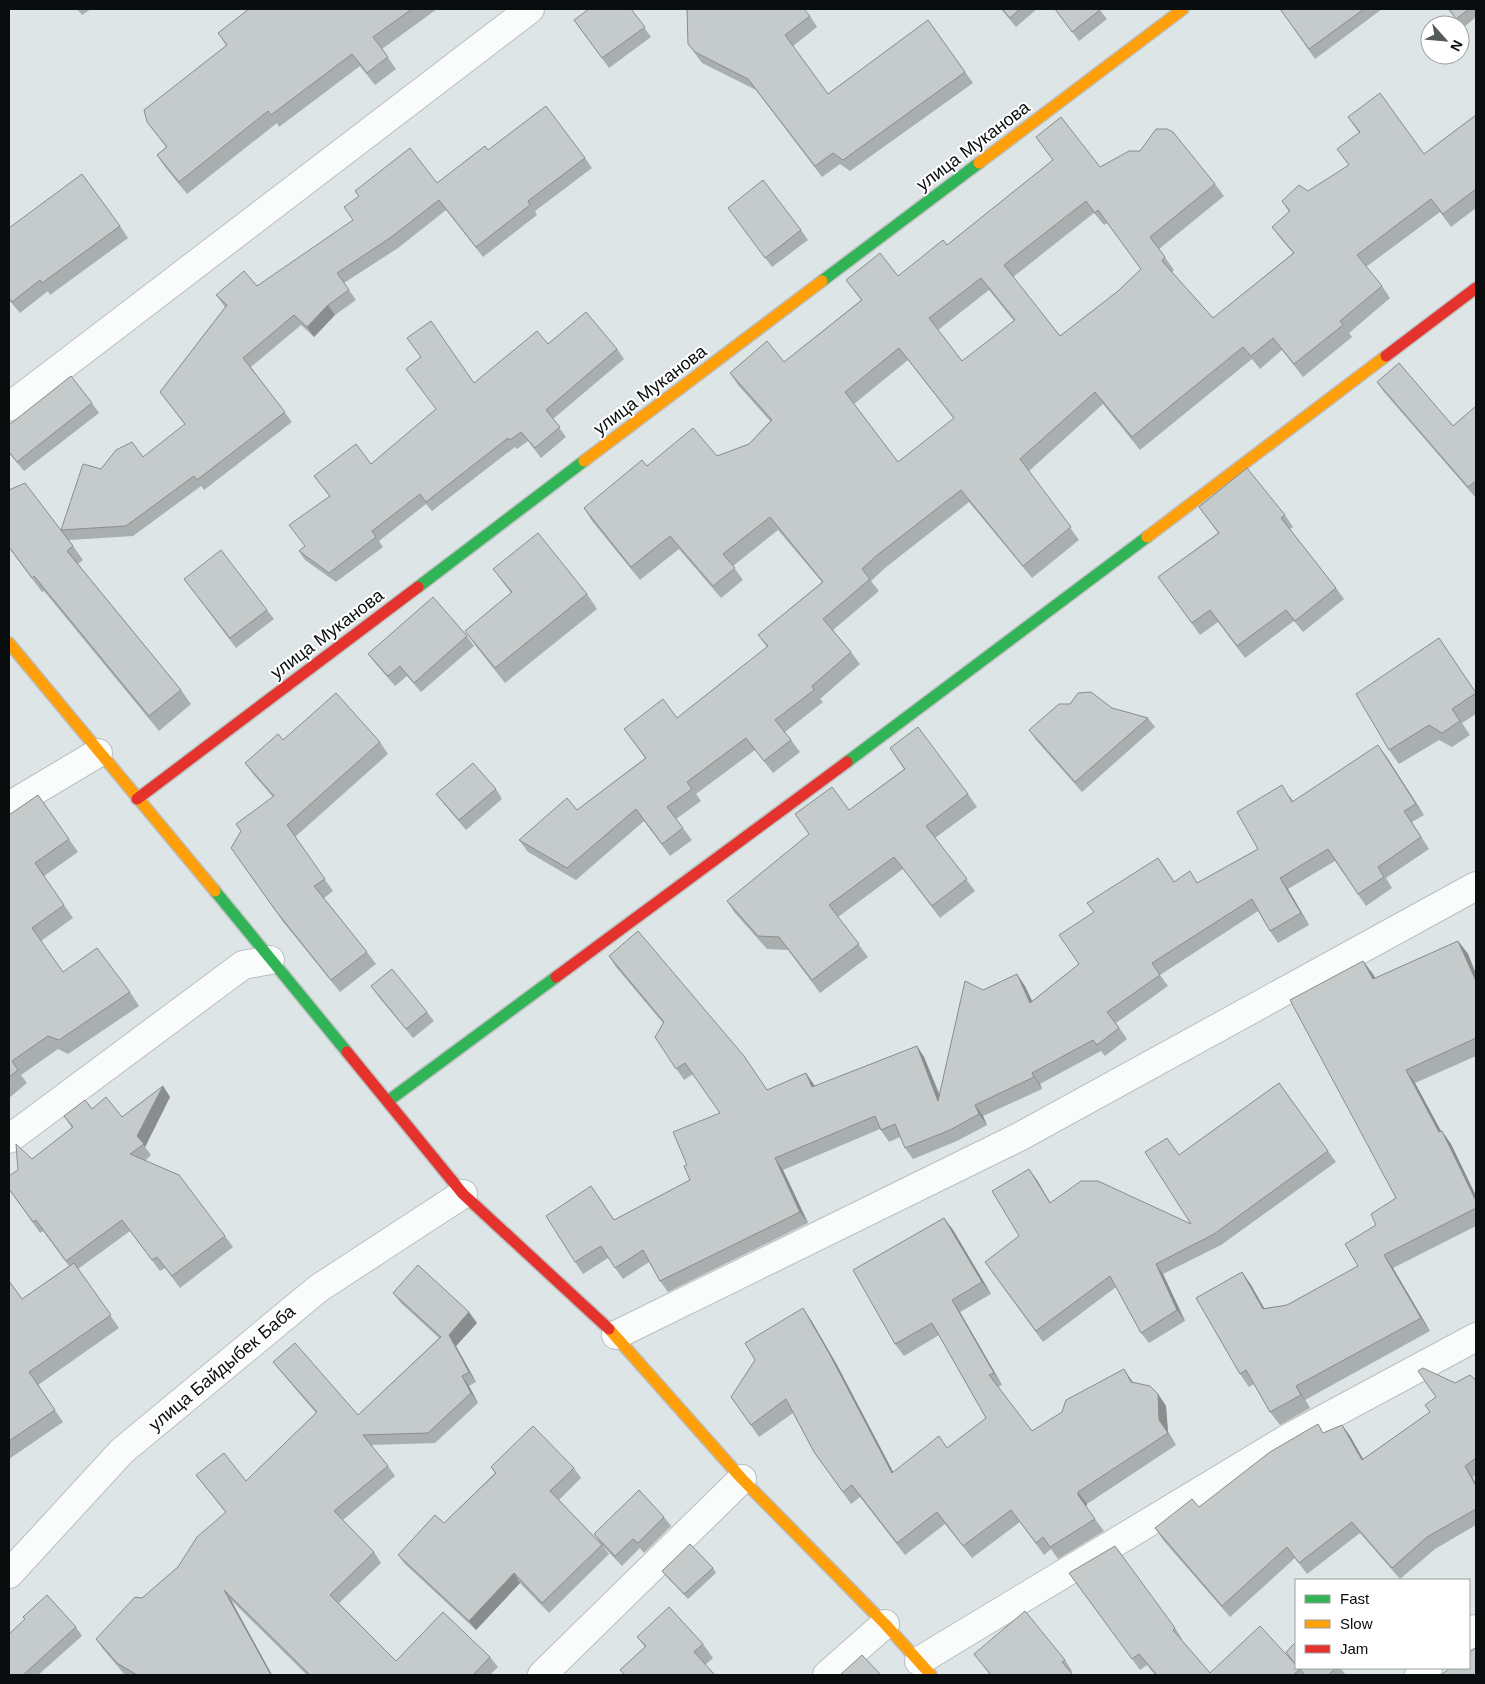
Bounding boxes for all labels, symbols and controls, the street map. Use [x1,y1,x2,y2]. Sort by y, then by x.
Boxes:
north arrow [1420,15,1470,65]
text: N [1447,38,1466,54]
street label: улица Муканова [913,96,1034,195]
street label: улица Муканова [590,340,711,439]
street label: улица Муканова [267,584,388,683]
street label: улица Байдыбек Баба [145,1300,300,1435]
legend [1295,1579,1470,1669]
text: Fast [1340,1590,1370,1607]
text: Slow [1340,1615,1373,1632]
text: Jam [1340,1640,1368,1657]

